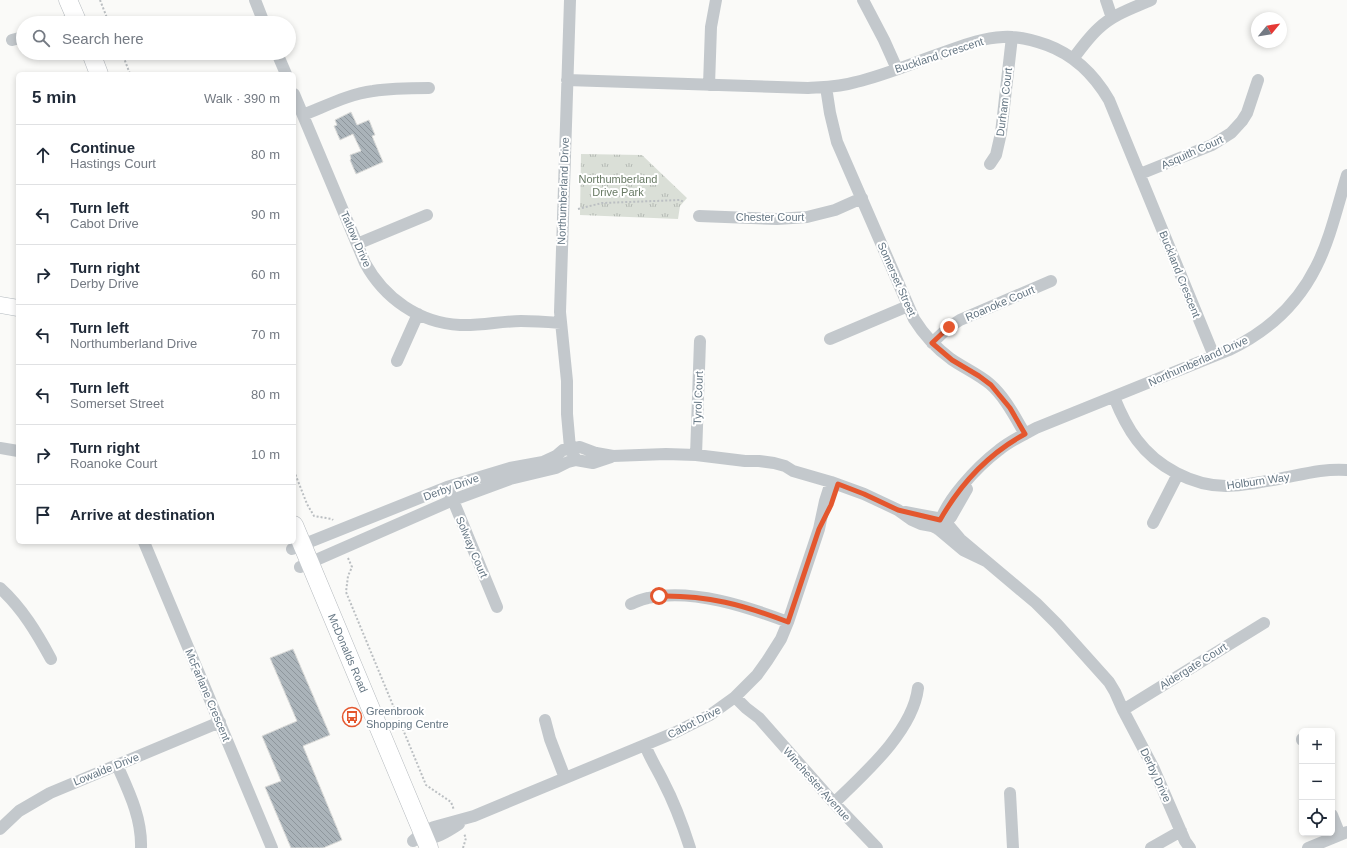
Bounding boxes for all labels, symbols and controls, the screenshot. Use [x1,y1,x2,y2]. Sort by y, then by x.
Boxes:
north arrow [1251,12,1287,48]
search box [16,16,296,60]
icon: search [30,27,52,49]
text: Search here [62,30,144,47]
street label: Buckland Crescent [893,35,985,75]
street label: Durham Court [994,67,1014,137]
text: 5 min [32,88,76,107]
text: Walk · 390 m [204,91,280,106]
street label: Asquith Court [1159,133,1225,171]
street label: Northumberland Drive [555,137,571,245]
text: Continue [70,139,135,156]
icon: ahead [32,144,54,166]
text: 80 m [251,147,280,162]
text: Hastings Court [70,156,156,171]
park label: Northumberland Drive Park [579,173,657,198]
text: Turn left [70,199,129,216]
icon: left [32,204,54,226]
text: 90 m [251,207,280,222]
street label: Tatlow Drive [338,209,374,269]
street label: Chester Court [736,211,804,223]
text: Cabot Drive [70,216,139,231]
street label: Buckland Crescent [1157,229,1203,319]
street label: Somerset Street [875,240,919,318]
text: Turn right [70,259,140,276]
icon: right [32,264,54,286]
text: 60 m [251,267,280,282]
text: Derby Drive [70,276,139,291]
street label: Roanoke Court [964,283,1036,323]
route end [940,318,958,336]
text: Turn left [70,319,129,336]
icon: left [32,324,54,346]
text: 70 m [251,327,280,342]
street label: Northumberland Drive [1146,334,1250,388]
text: Northumberland Drive [70,336,197,351]
street label: Tyrol Court [691,371,705,425]
text: Turn left [70,379,129,396]
icon: left [32,384,54,406]
text: 80 m [251,387,280,402]
text: Somerset Street [70,396,164,411]
text: Turn right [70,439,140,456]
icon: right [32,444,54,466]
text: 10 m [251,447,280,462]
text: Roanoke Court [70,456,157,471]
street label: Derby Drive [422,471,480,503]
street label: Holburn Way [1226,471,1291,491]
icon: arrive [32,504,54,526]
text: Arrive at destination [70,506,215,523]
street label: Solway Court [454,515,490,579]
route start [650,587,668,605]
street label: McDonalds Road [326,612,370,694]
street label: Aldergate Court [1157,640,1229,692]
street label: McFarlane Crescent [183,647,233,743]
street label: Cabot Drive [665,703,723,741]
place label: Greenbrook Shopping Centre [366,705,449,730]
bus stop icon: Greenbrook Shopping Centre [341,706,363,728]
map controls [1299,728,1335,836]
button: + [1299,728,1335,764]
street label: Winchester Avenue [781,745,853,823]
street label: Derby Drive [1138,746,1174,804]
street label: Lowalde Drive [71,750,141,788]
button: − [1299,764,1335,800]
button: locate [1299,800,1335,836]

